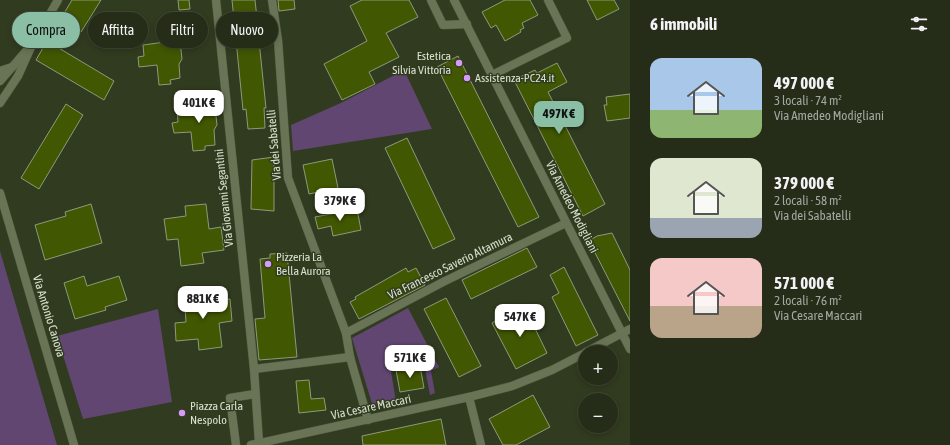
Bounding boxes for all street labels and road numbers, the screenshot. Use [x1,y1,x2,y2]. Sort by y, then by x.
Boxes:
street label: Via dei Sabatelli [264,109,284,181]
street label: Via Giovanni Segantini [212,148,236,248]
street label: Via Amedeo Modigliani [543,159,601,255]
street label: Via Francesco Saverio Altamura [385,230,515,302]
street label: Via Antonio Canova [30,273,68,359]
street label: Via Cesare Maccari [330,392,412,422]

